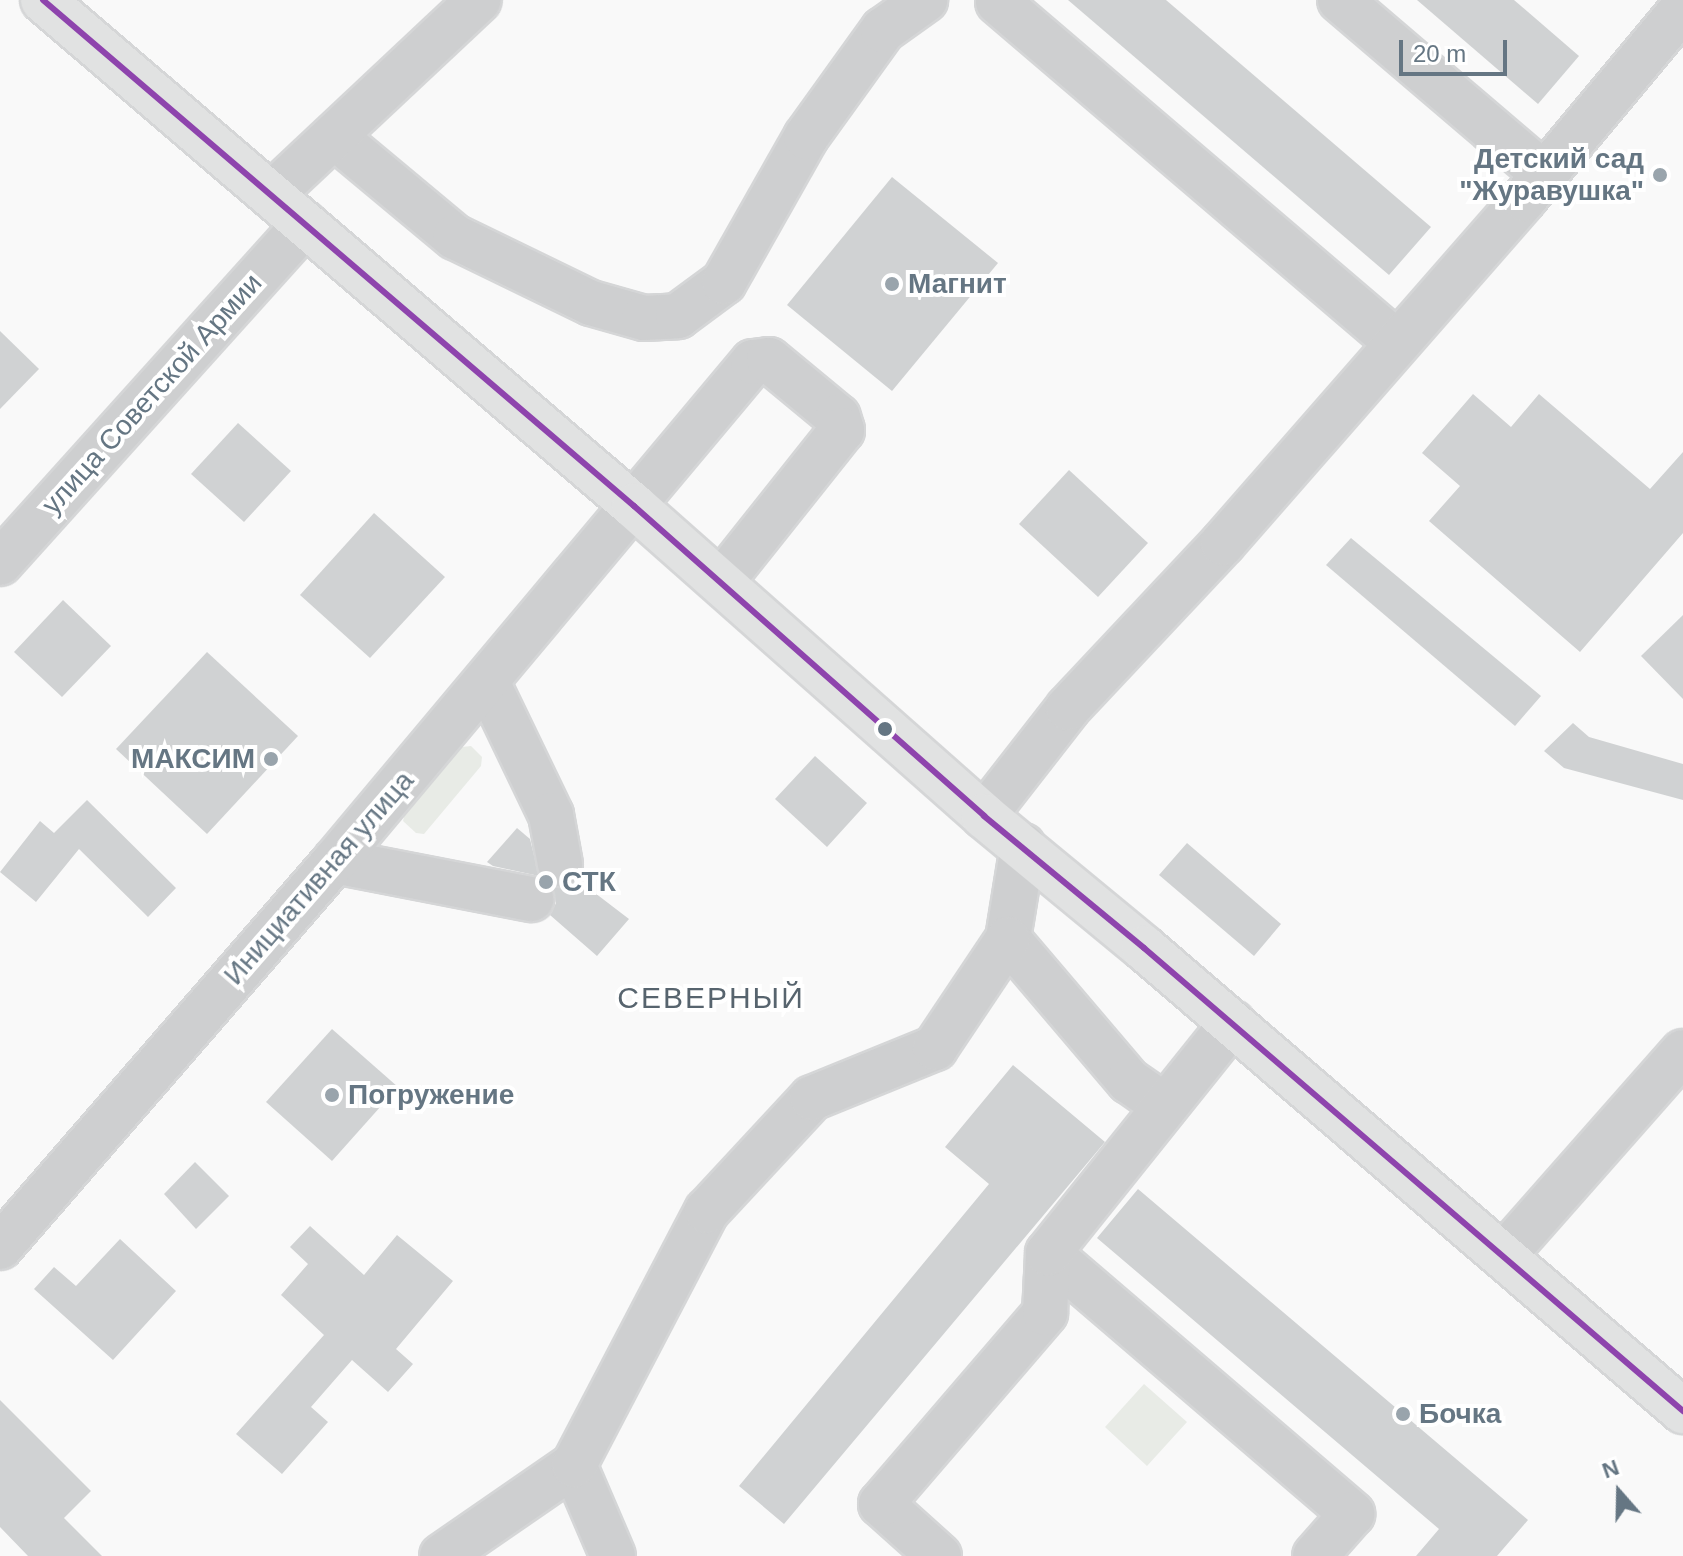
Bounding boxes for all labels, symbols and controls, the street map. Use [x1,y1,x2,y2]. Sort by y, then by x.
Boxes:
scale bar [1403,24,1511,74]
text: 20 m [1413,40,1466,67]
place label: Детский сад "Журавушка" [1459,142,1644,208]
marker: Детский сад "Журавушка" [1651,166,1669,184]
street label: улица Советской Армии [35,267,269,521]
place label: Магнит [908,267,1007,301]
marker: Магнит [883,275,901,293]
unlabelled marker [877,721,893,737]
place label: МАКСИМ [131,742,255,776]
marker: МАКСИМ [262,750,280,768]
street label: Инициативная улица [217,764,421,992]
place label: СТК [562,865,616,899]
marker: СТК [537,873,555,891]
district label: СЕВЕРНЫЙ [617,980,805,1016]
place label: Погружение [348,1078,514,1112]
marker: Погружение [323,1086,341,1104]
place label: Бочка [1419,1397,1501,1431]
marker: Бочка [1394,1405,1412,1423]
north arrow [1579,1452,1659,1532]
text: N [1599,1455,1622,1483]

